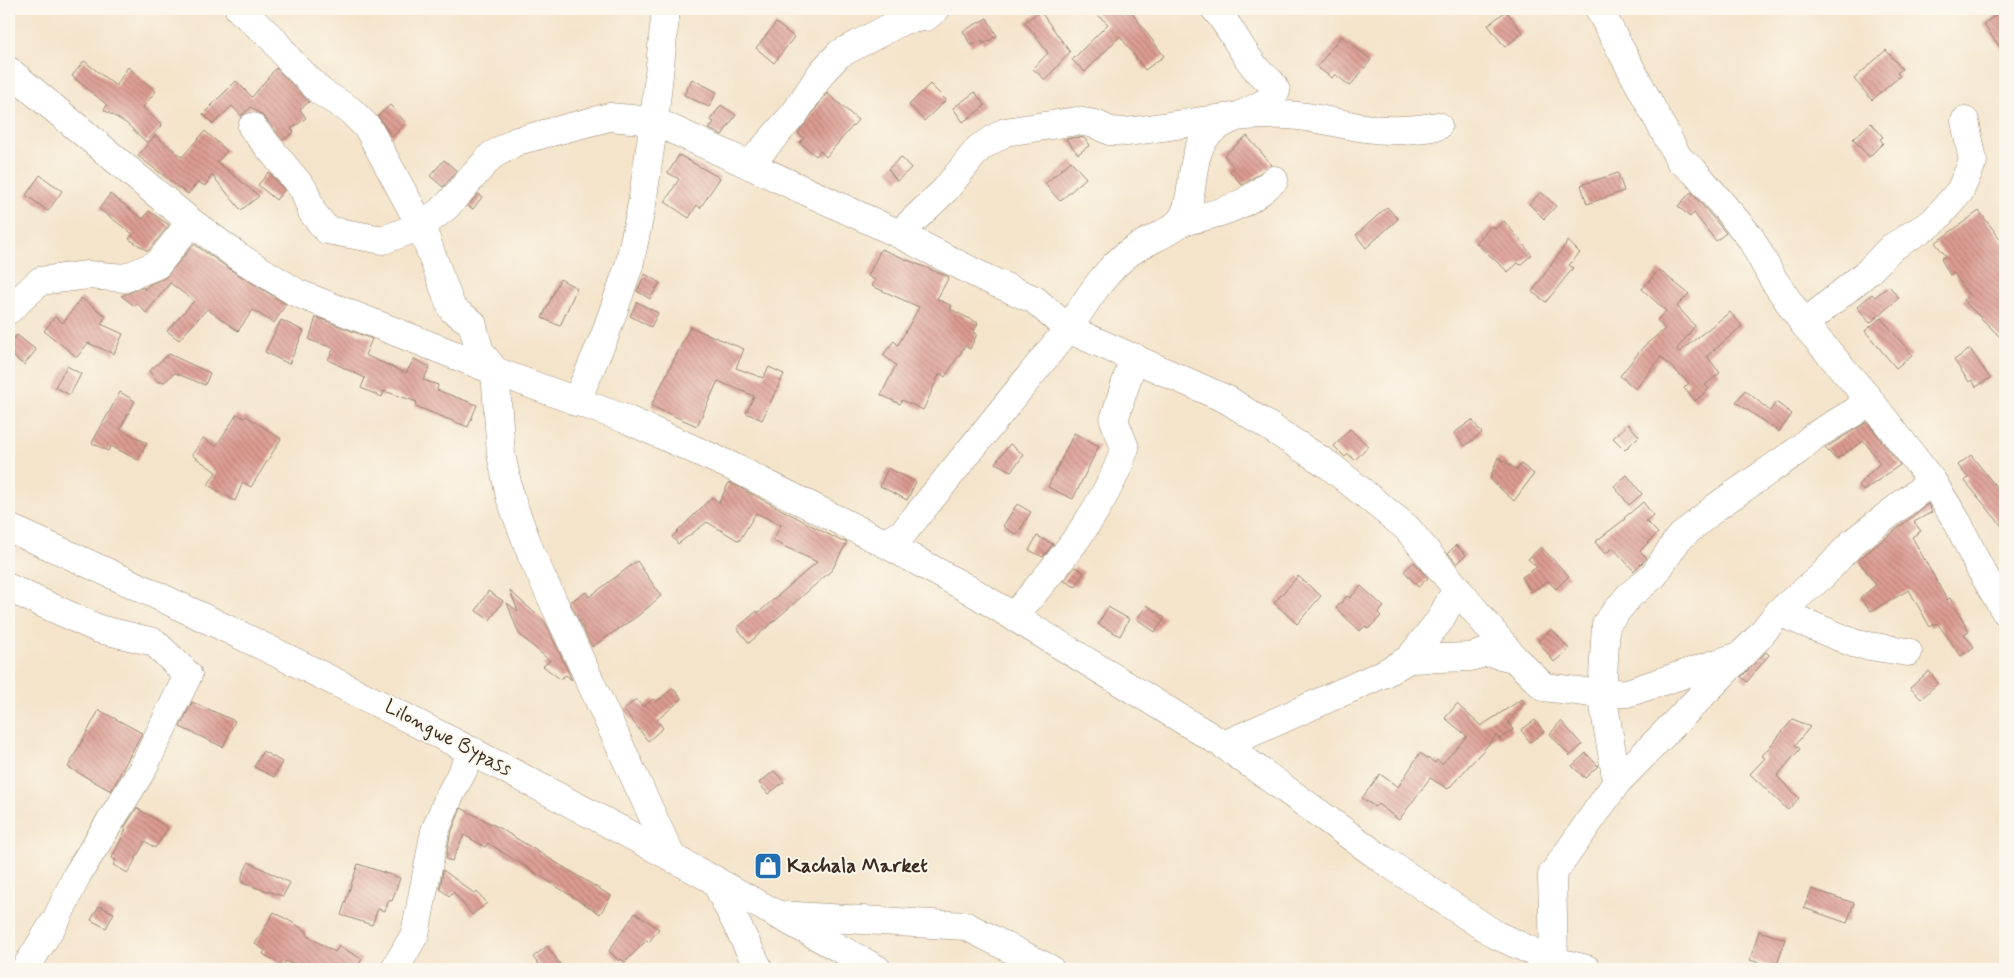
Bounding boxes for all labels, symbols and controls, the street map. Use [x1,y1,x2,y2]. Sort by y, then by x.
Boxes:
street label: Lilongwe Bypass [380,693,517,783]
shop icon: Kachala Market [753,851,783,881]
place label: Kachala Market [787,853,928,880]

